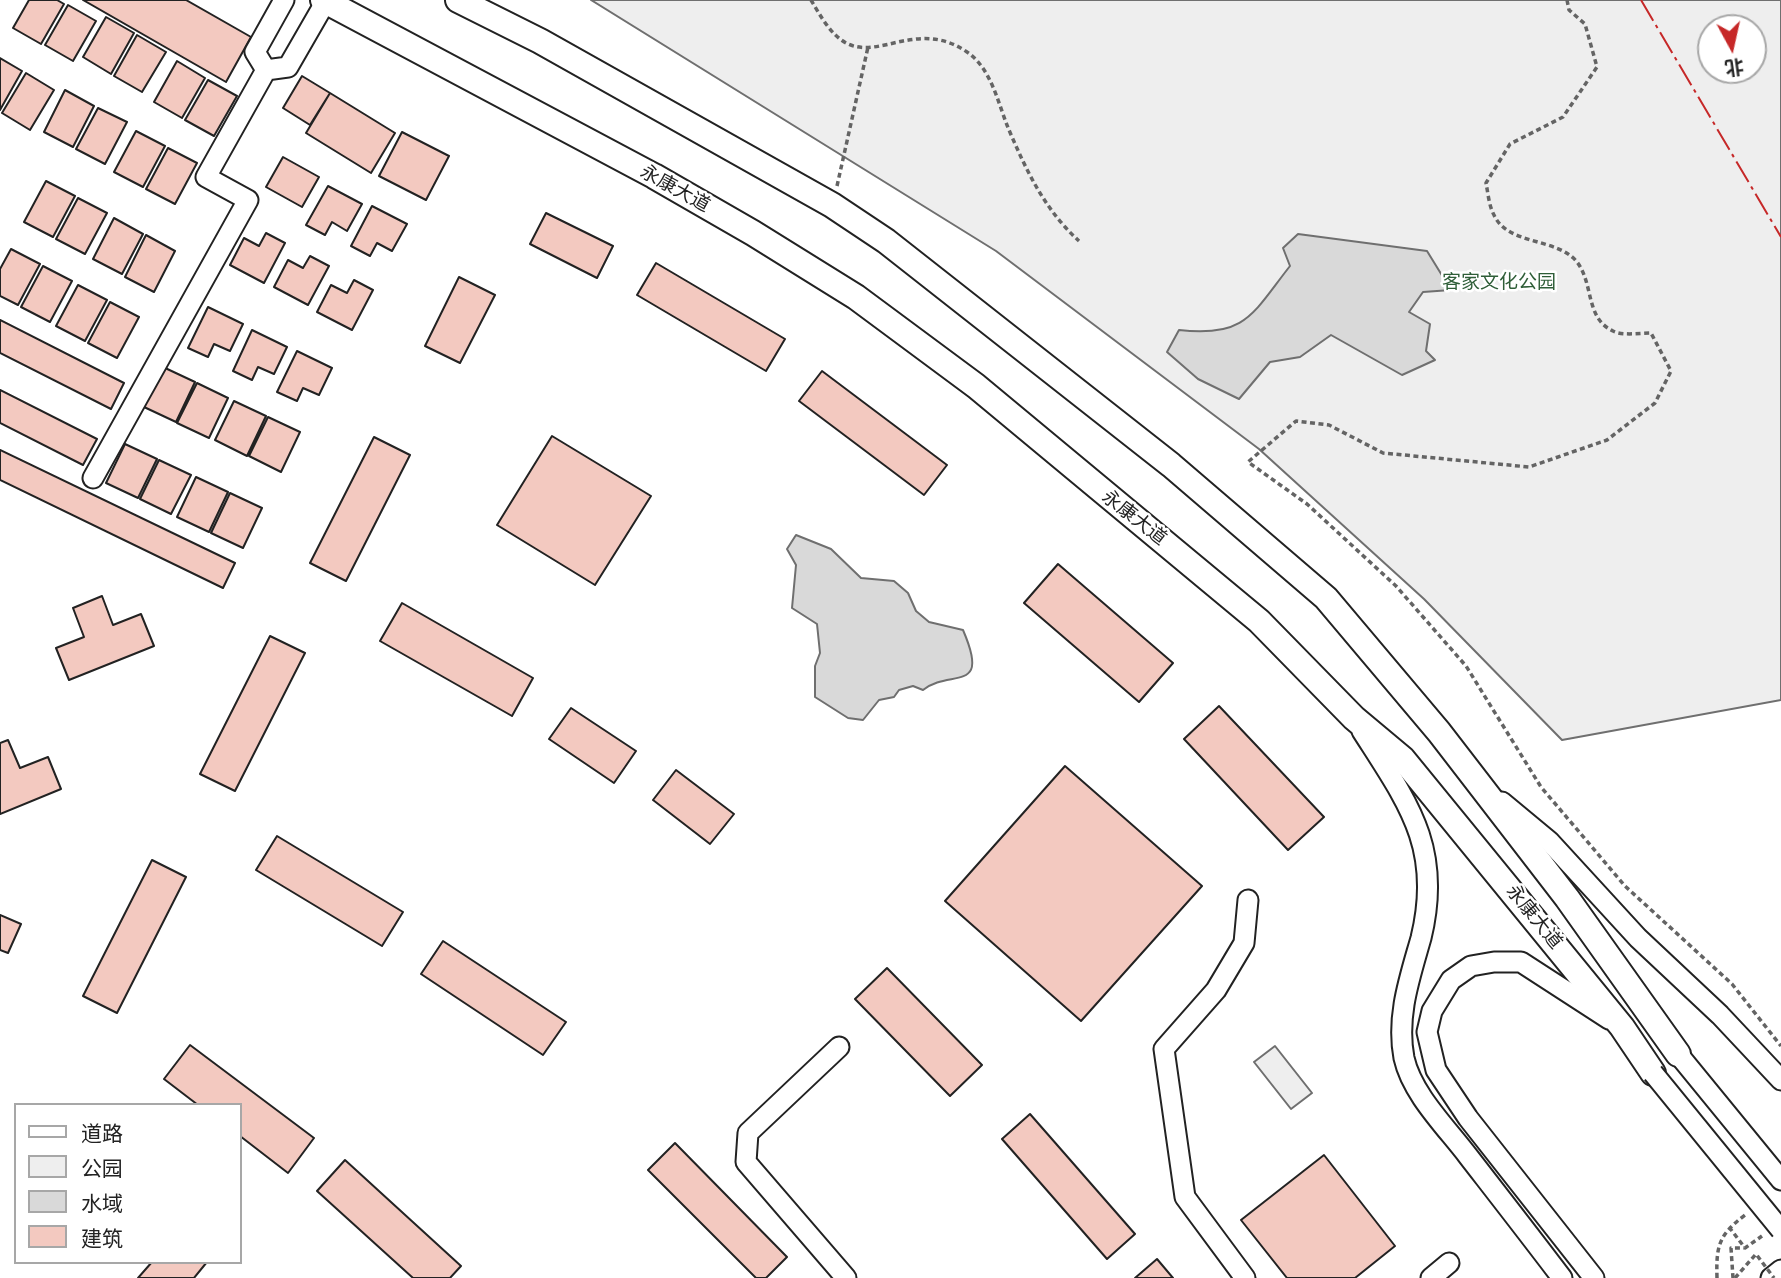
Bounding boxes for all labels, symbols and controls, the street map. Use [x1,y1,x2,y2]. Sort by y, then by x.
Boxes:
north arrow [1697,14,1767,84]
text: 北 [1724,55,1746,81]
street label: 永康大道 [636,161,714,217]
park label: 客家文化公园 [1442,272,1556,294]
street label: 永康大道 [1097,486,1171,550]
street label: 永康大道 [1501,880,1567,954]
legend [14,1103,242,1264]
text: 道路 [81,1120,123,1147]
text: 公园 [81,1155,123,1182]
text: 水域 [81,1190,123,1217]
text: 建筑 [81,1225,123,1252]

